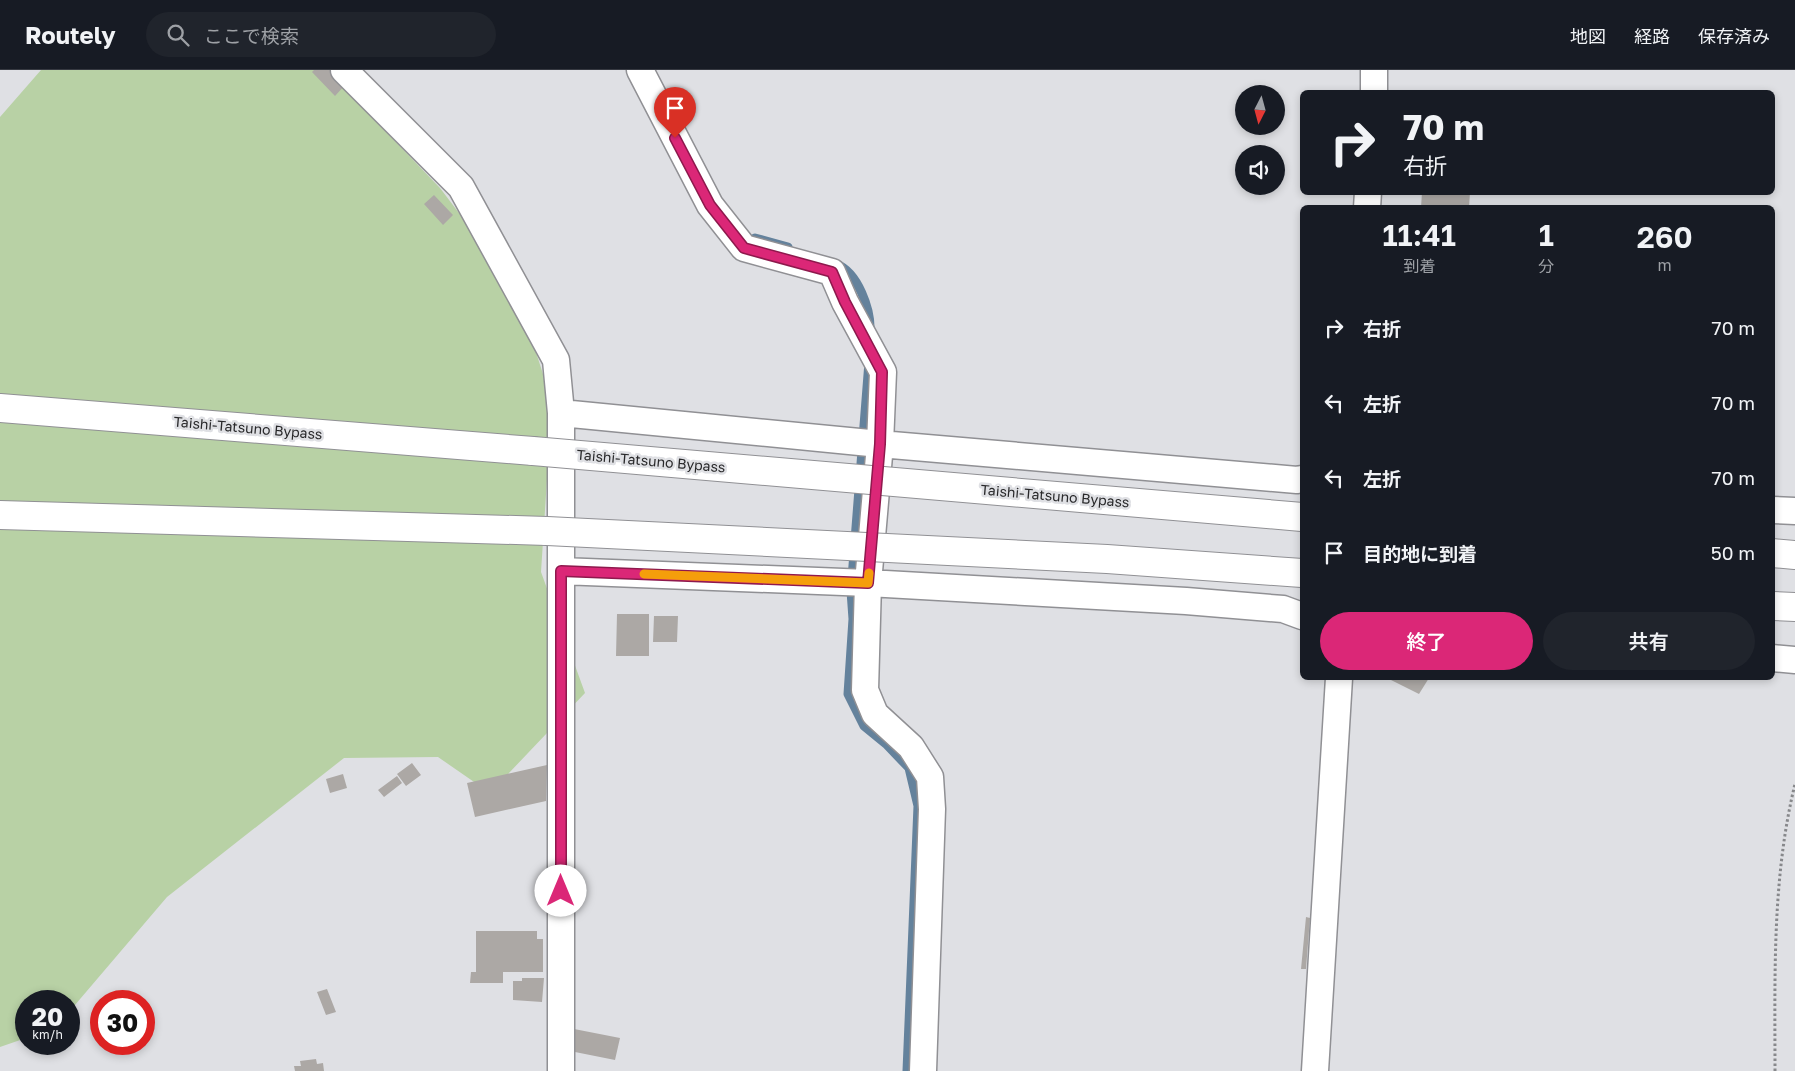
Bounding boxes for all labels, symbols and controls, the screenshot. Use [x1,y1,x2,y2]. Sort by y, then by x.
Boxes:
search box [146,12,496,57]
text: Routely [25,20,116,49]
icon: search [164,21,192,49]
text: ここで検索 [204,24,299,47]
text: 地図 [1570,25,1606,47]
text: 経路 [1634,25,1670,47]
text: 保存済み [1698,25,1770,47]
north arrow [1235,85,1285,135]
map controls [1235,85,1285,195]
pin [654,87,696,138]
icon: arrive [661,94,689,122]
text: 70 m [1403,106,1484,148]
icon: right [1320,110,1385,175]
button: sound [1235,145,1285,195]
text: 右折 [1403,152,1447,179]
text: 11:41 [1382,217,1456,253]
text: 1 [1539,217,1554,253]
text: 260 [1637,219,1693,255]
text: m [1658,255,1672,275]
text: 到着 [1403,256,1435,276]
text: 分 [1538,256,1554,276]
icon: right [1320,314,1348,342]
text: 70 m [1712,316,1755,339]
text: 右折 [1363,317,1401,340]
icon: left [1320,389,1348,417]
text: 70 m [1712,391,1755,414]
text: 左折 [1363,392,1401,415]
street label: Taishi-Tatsuno Bypass [173,413,323,442]
street label: Taishi-Tatsuno Bypass [576,446,726,475]
icon: left [1320,464,1348,492]
text: 70 m [1712,466,1755,489]
text: 左折 [1363,467,1401,490]
street label: Taishi-Tatsuno Bypass [980,481,1130,510]
icon: arrive [1320,539,1348,567]
text: 50 m [1711,541,1755,564]
text: 目的地に到着 [1363,542,1477,565]
button: 終了 [1320,612,1533,670]
button: 共有 [1543,612,1755,670]
position arrow [534,864,586,916]
speed limit sign: 30 [90,990,155,1055]
text: 20 [32,1001,63,1032]
text: km/h [32,1027,63,1042]

